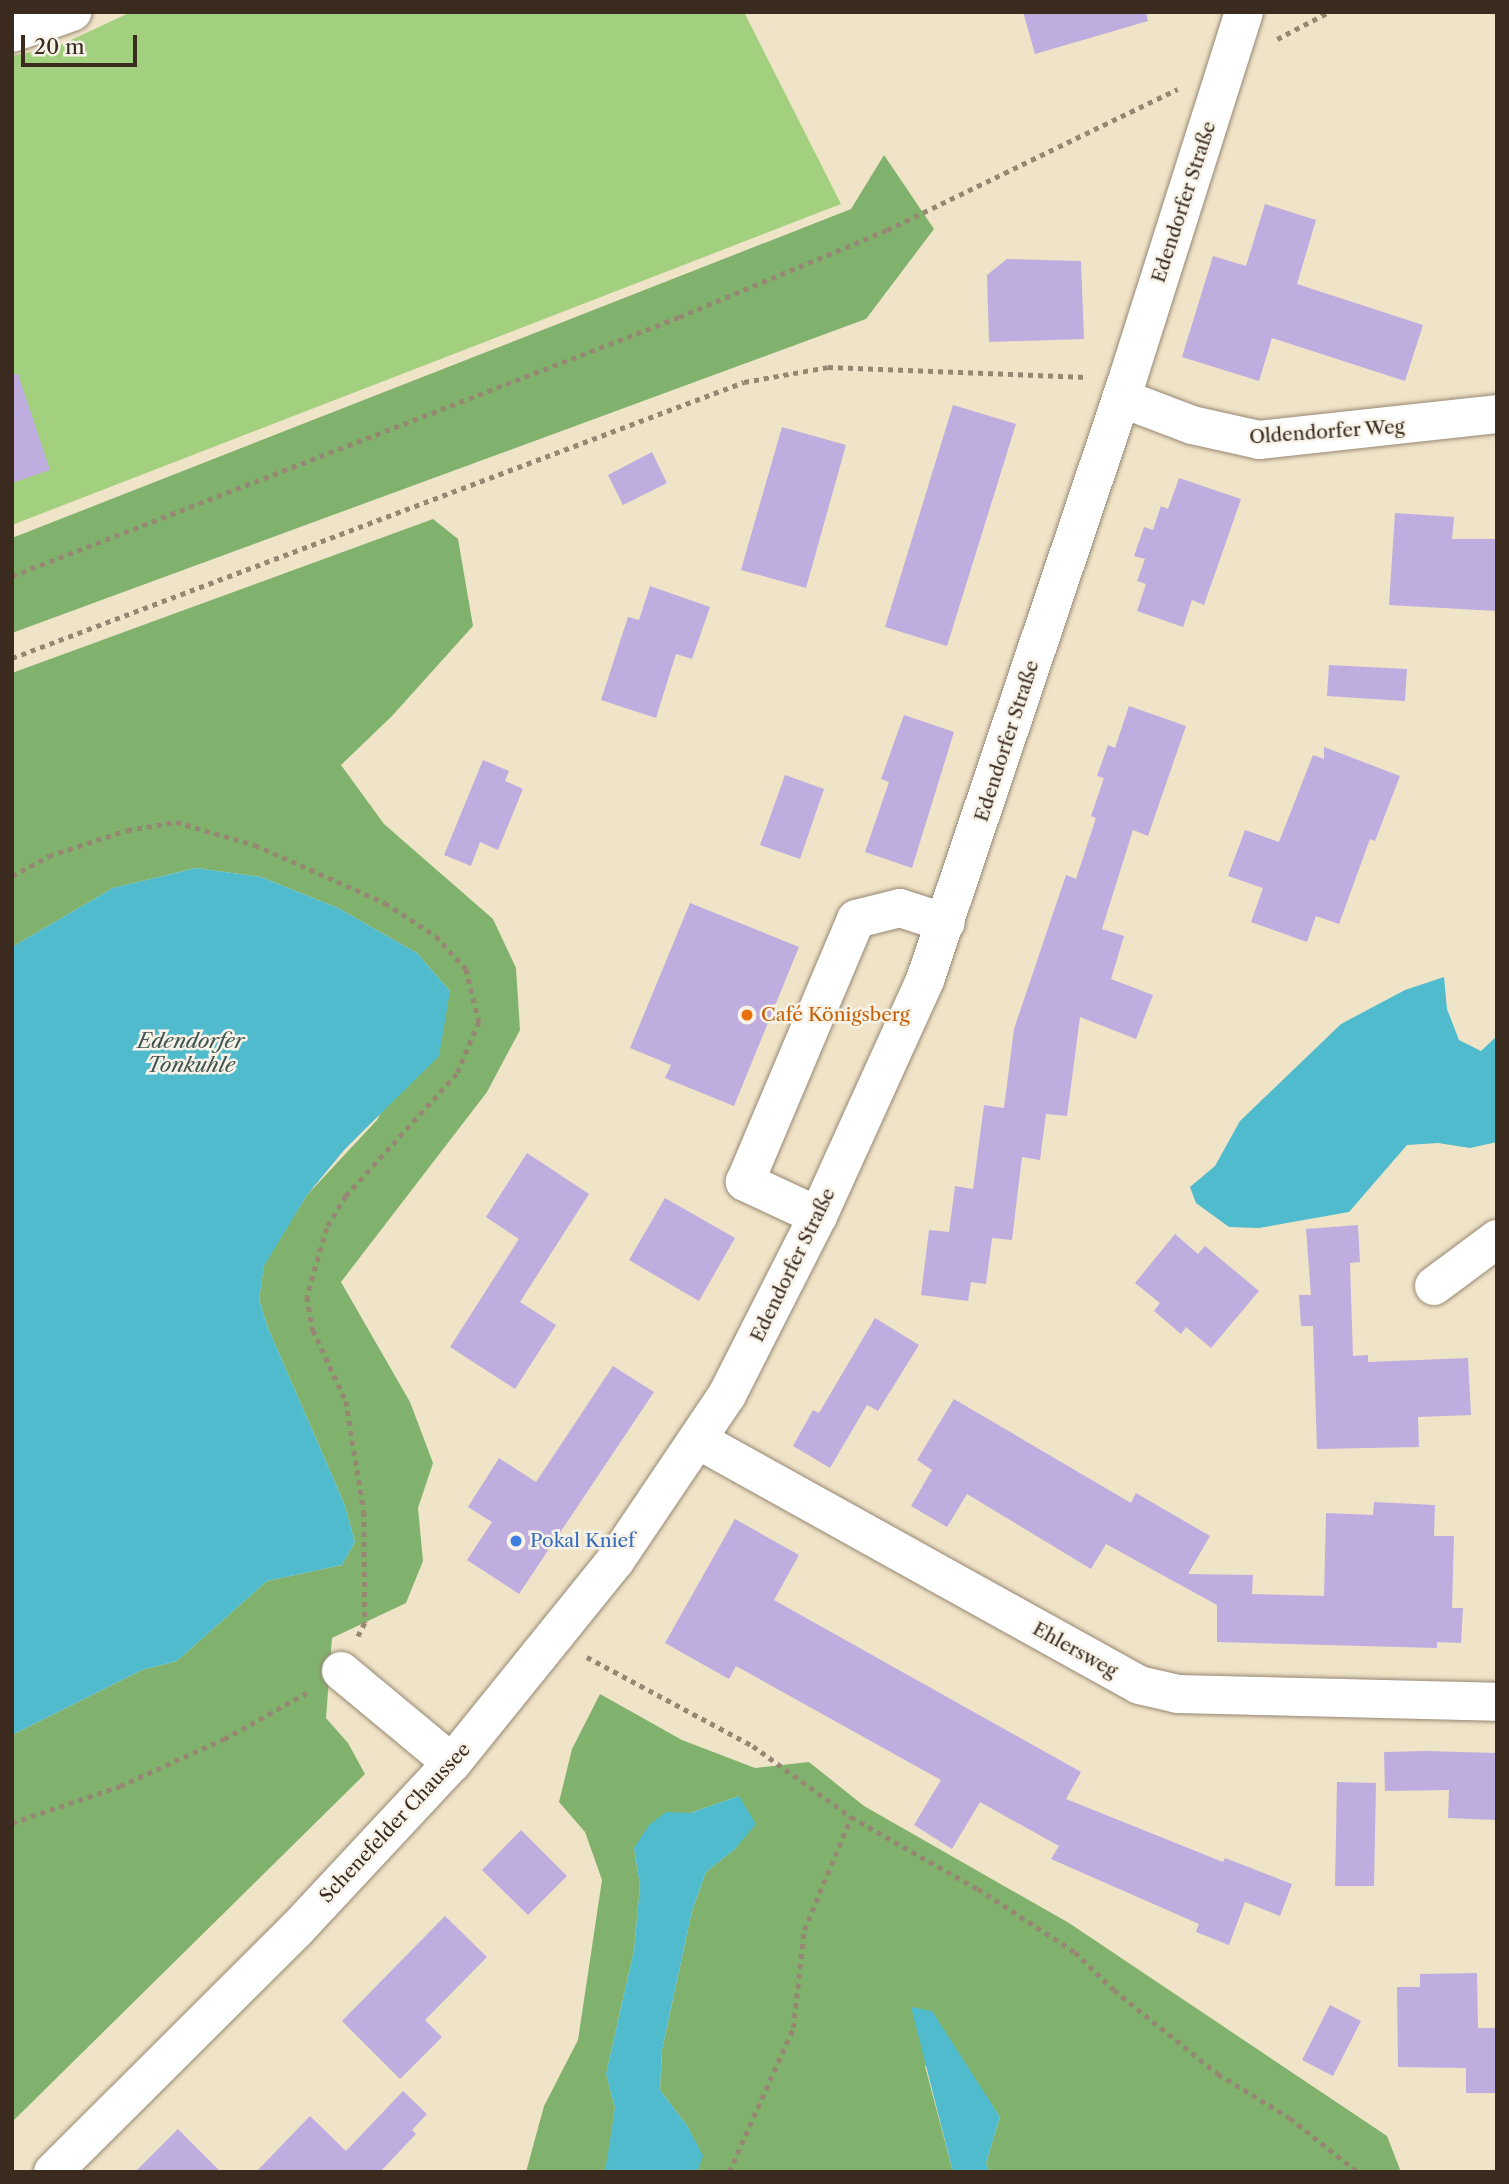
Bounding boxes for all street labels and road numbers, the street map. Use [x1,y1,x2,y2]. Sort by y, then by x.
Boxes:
street label: Edendorfer Straße [1147,118,1221,286]
street label: Oldendorfer Weg [1248,415,1406,449]
street label: Edendorfer Straße [970,657,1044,825]
street label: Edendorfer Straße [746,1184,840,1346]
street label: Ehlersweg [1029,1617,1121,1683]
street label: Schenefelder Chaussee [315,1738,475,1908]

